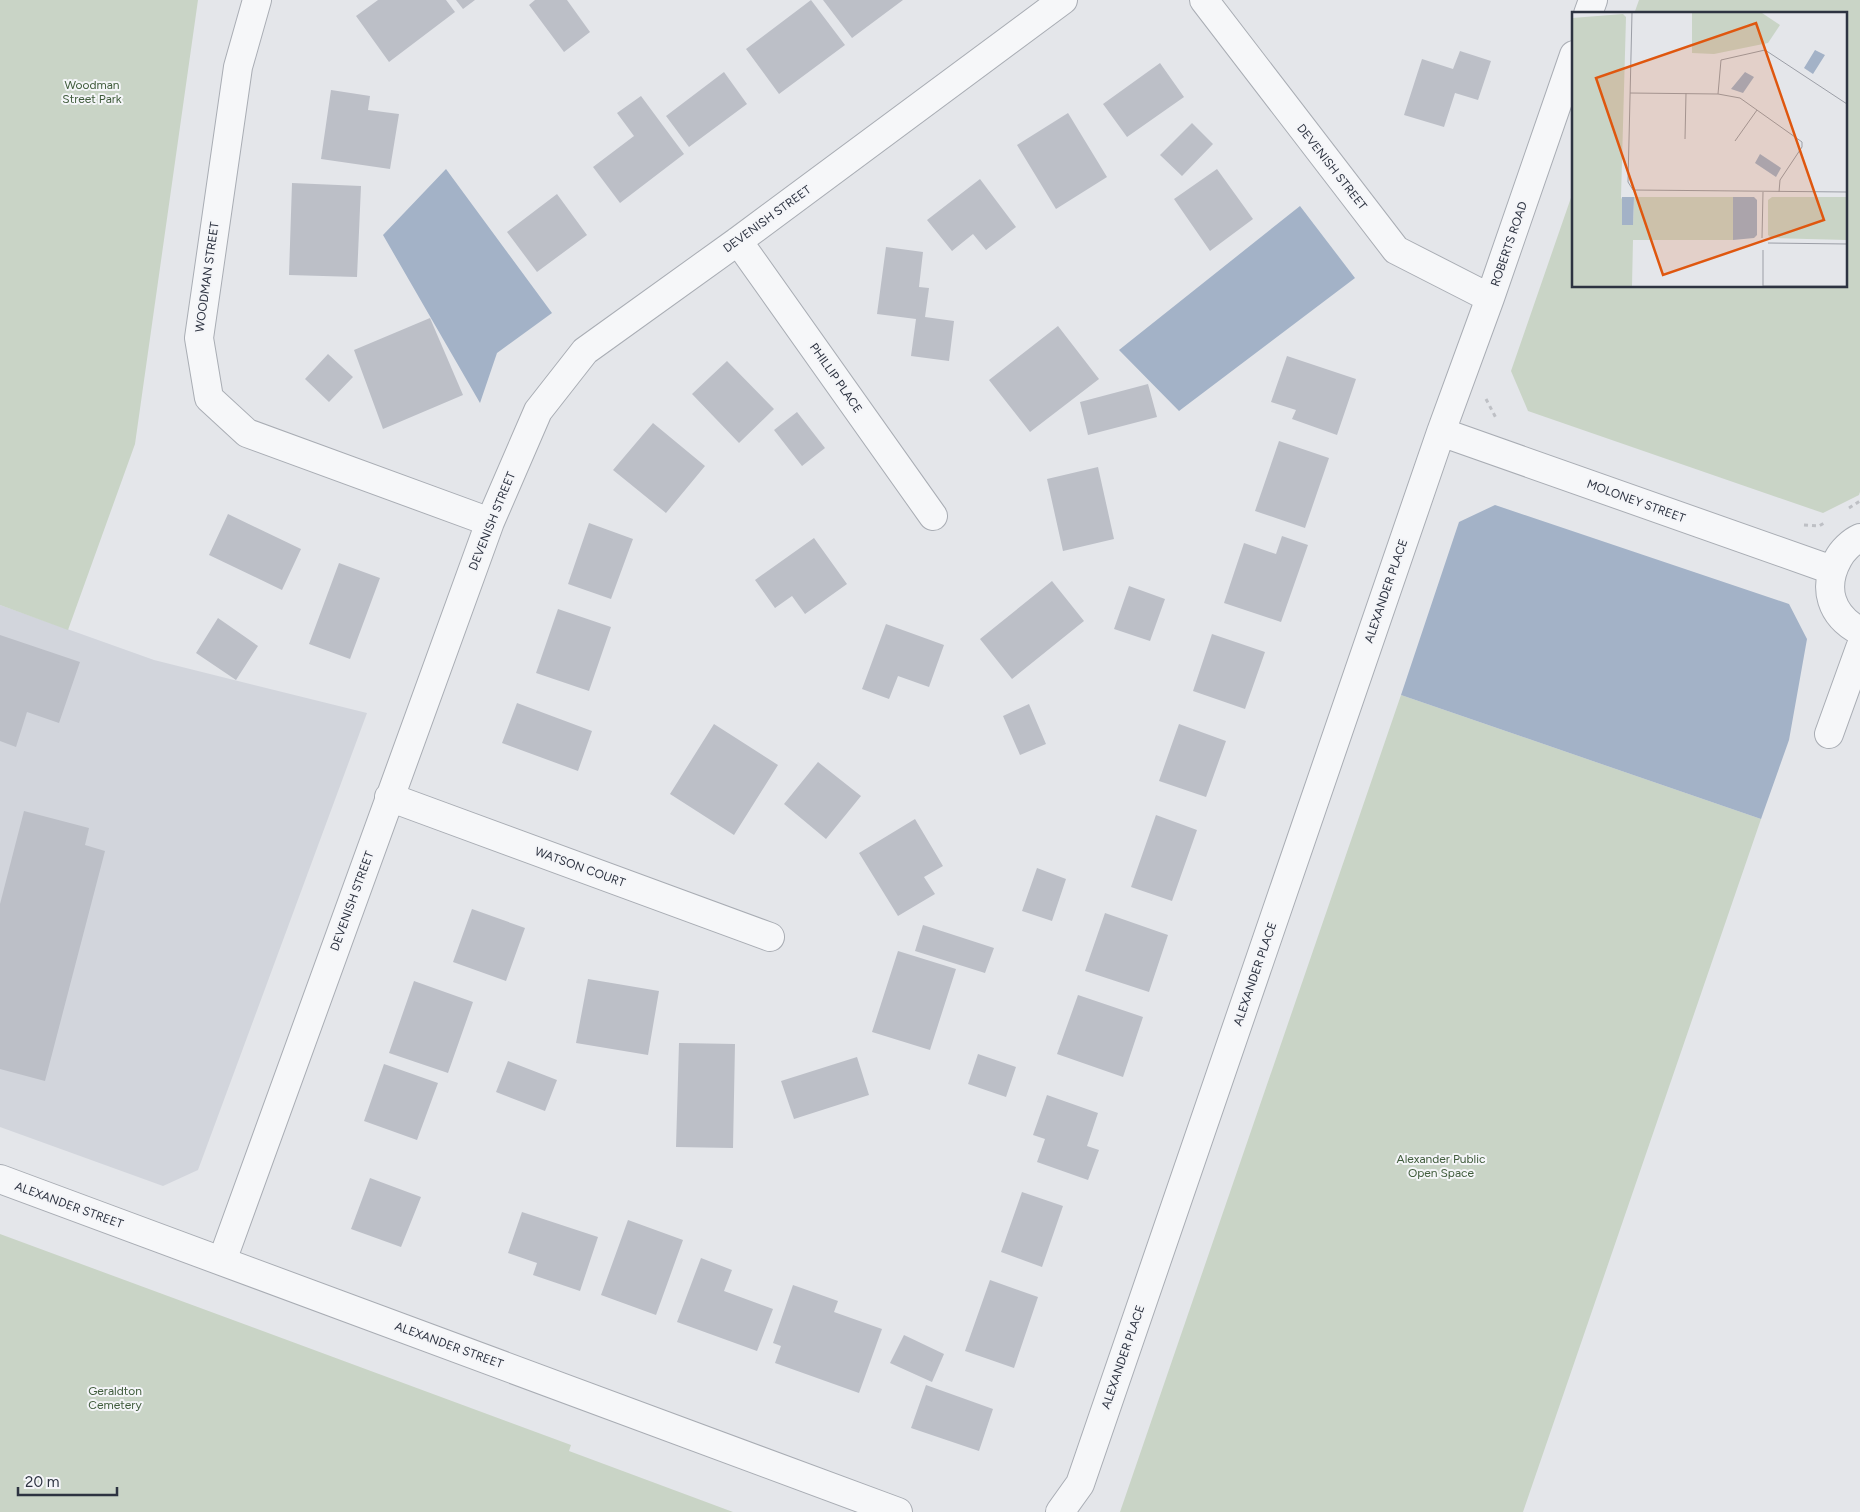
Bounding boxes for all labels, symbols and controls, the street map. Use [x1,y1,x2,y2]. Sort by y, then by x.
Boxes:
inset map [1572,12,1848,288]
park label: Woodman Street Park [62,78,122,106]
street label: DEVENISH STREET [1294,121,1370,213]
street label: DEVENISH STREET [720,182,814,256]
street label: ROBERTS ROAD [1488,200,1530,288]
street label: WOODMAN STREET [192,221,222,333]
street label: PHILLIP PLACE [807,341,865,415]
street label: DEVENISH STREET [466,469,518,572]
street label: MOLONEY STREET [1585,477,1687,525]
street label: ALEXANDER PLACE [1362,537,1410,645]
street label: WATSON COURT [533,844,627,890]
street label: DEVENISH STREET [327,849,377,953]
street label: ALEXANDER PLACE [1231,920,1279,1028]
park label: Alexander Public Open Space [1397,1152,1486,1180]
street label: ALEXANDER STREET [13,1179,126,1231]
street label: ALEXANDER PLACE [1099,1303,1147,1411]
street label: ALEXANDER STREET [393,1319,506,1371]
park label: Geraldton Cemetery [88,1384,142,1412]
scale bar [18,1464,116,1496]
text: 20 m [25,1473,59,1491]

